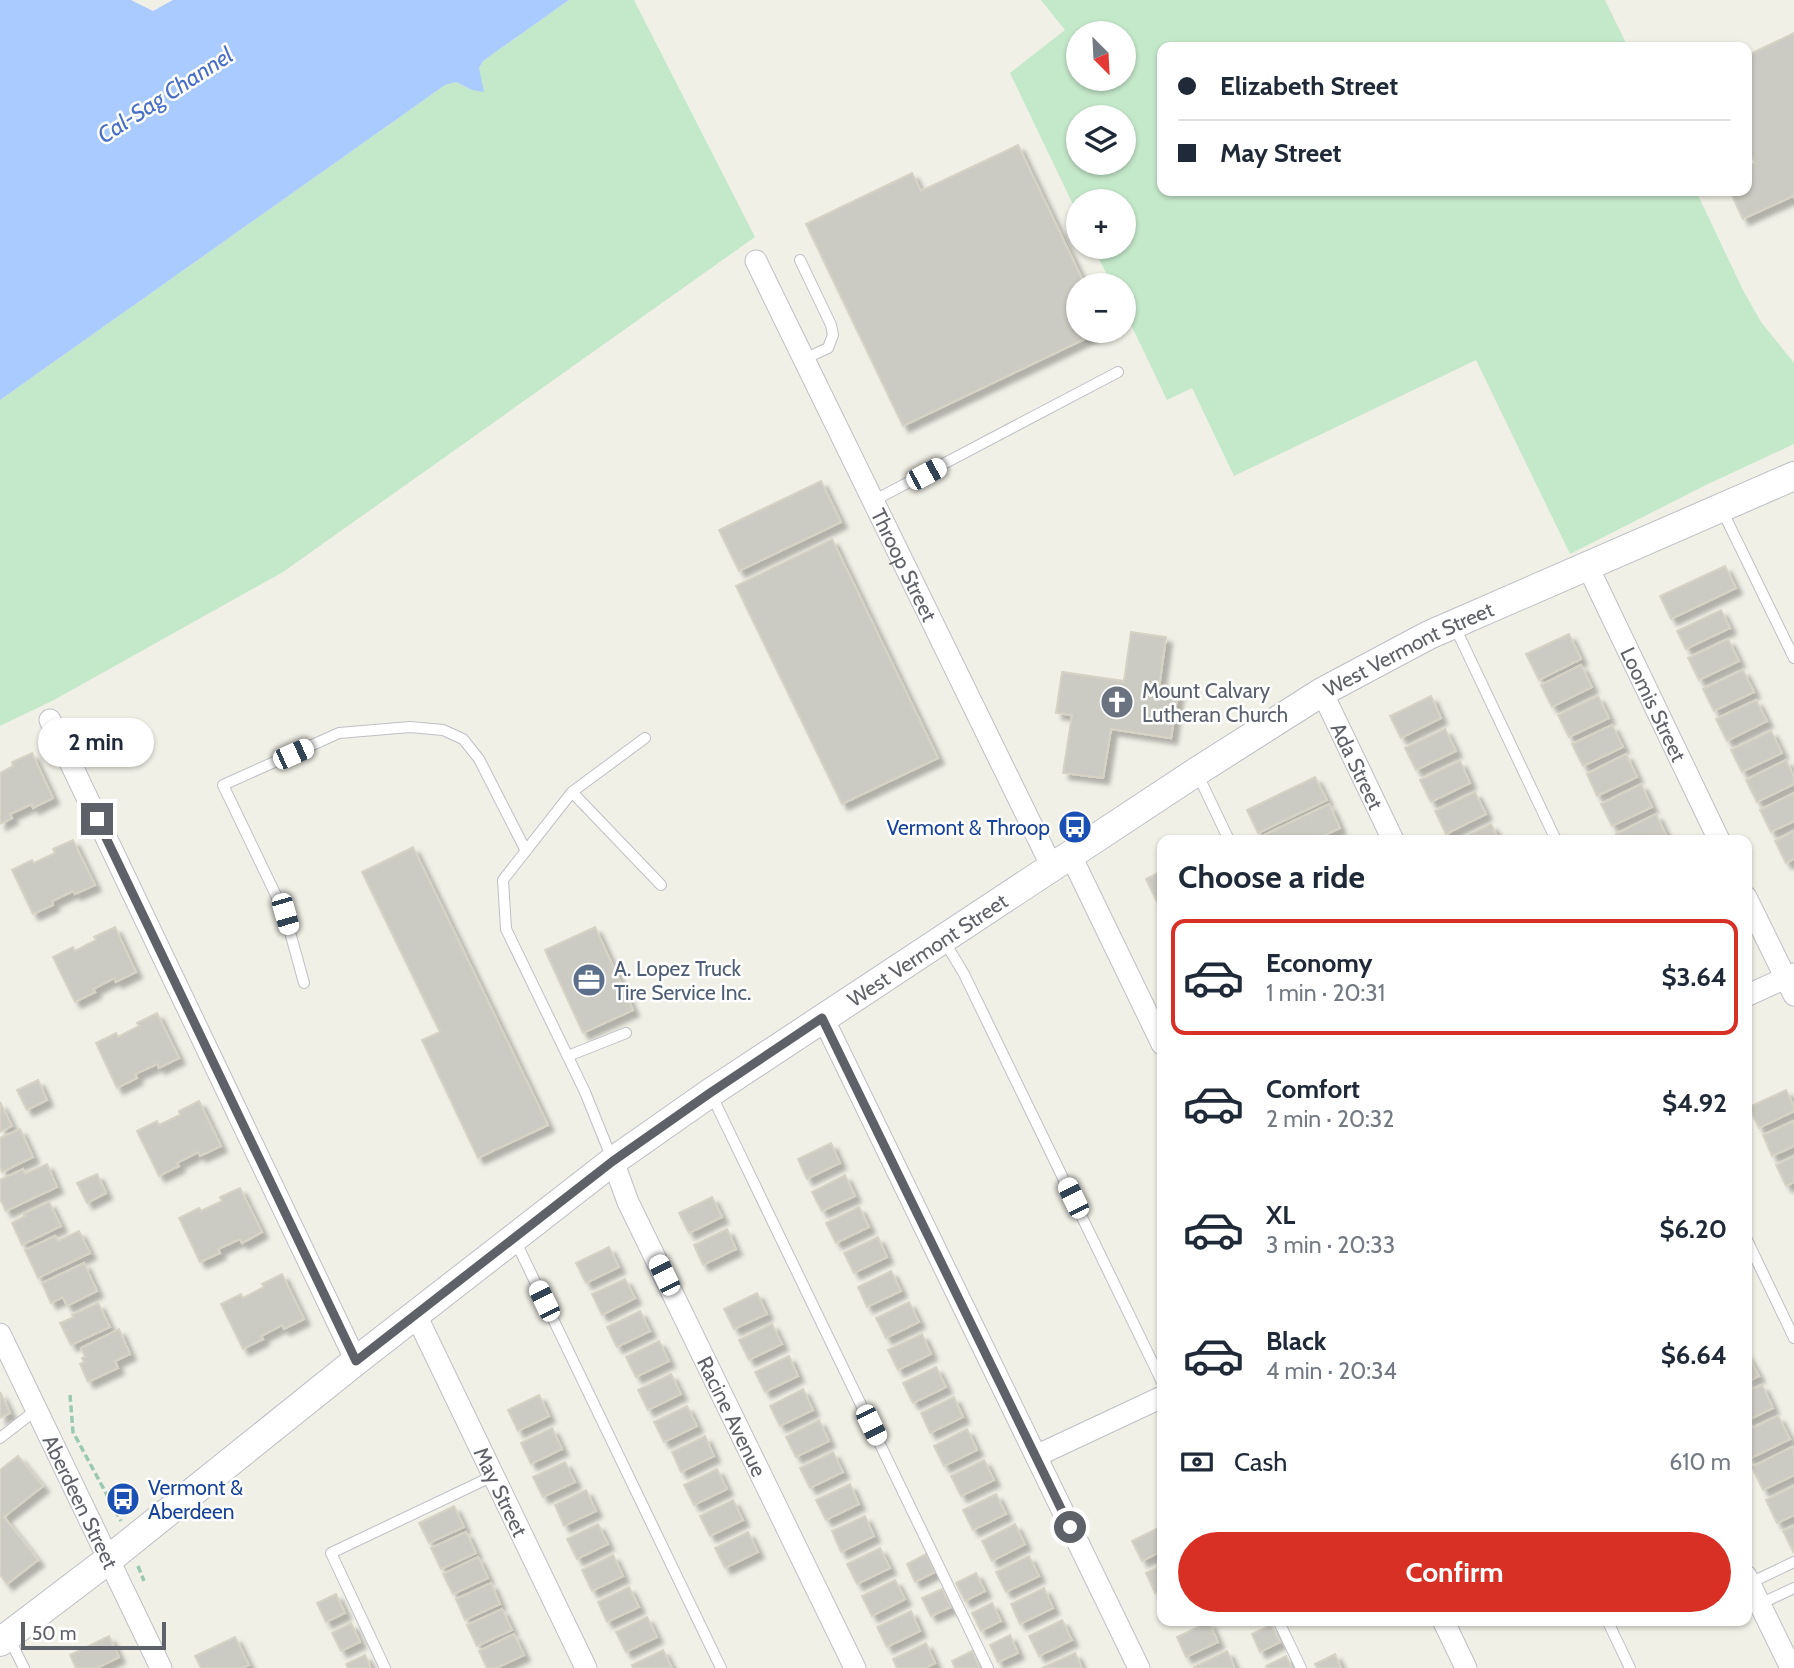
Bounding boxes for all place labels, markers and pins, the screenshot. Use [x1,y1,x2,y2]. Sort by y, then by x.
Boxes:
place label: Mount Calvary Lutheran Church [1142,678,1288,727]
church icon: Mount Calvary Lutheran Church [1098,683,1136,721]
bus stop icon: Vermont & Throop [1056,808,1094,846]
place label: Vermont & Throop [887,815,1050,840]
place label: A. Lopez Truck Tire Service Inc. [614,956,751,1005]
office icon: A. Lopez Truck Tire Service Inc. [570,961,608,999]
place label: Vermont & Aberdeen [148,1475,243,1524]
bus stop icon: Vermont & Aberdeen [104,1480,142,1518]

